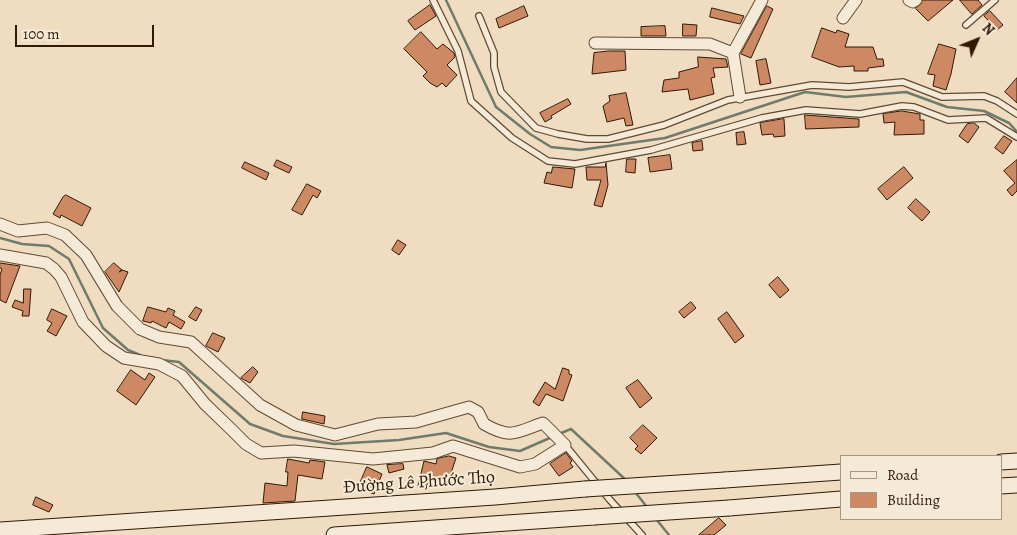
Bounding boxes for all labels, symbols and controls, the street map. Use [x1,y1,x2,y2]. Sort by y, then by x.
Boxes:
scale bar [18,15,156,47]
north arrow [952,15,1002,65]
text: N [978,19,999,39]
text: 100 m [23,24,60,44]
legend [840,455,1002,520]
text: Road [887,465,918,485]
street label: Đường Lê Phước Thọ [342,467,496,499]
text: Building [887,490,940,510]

